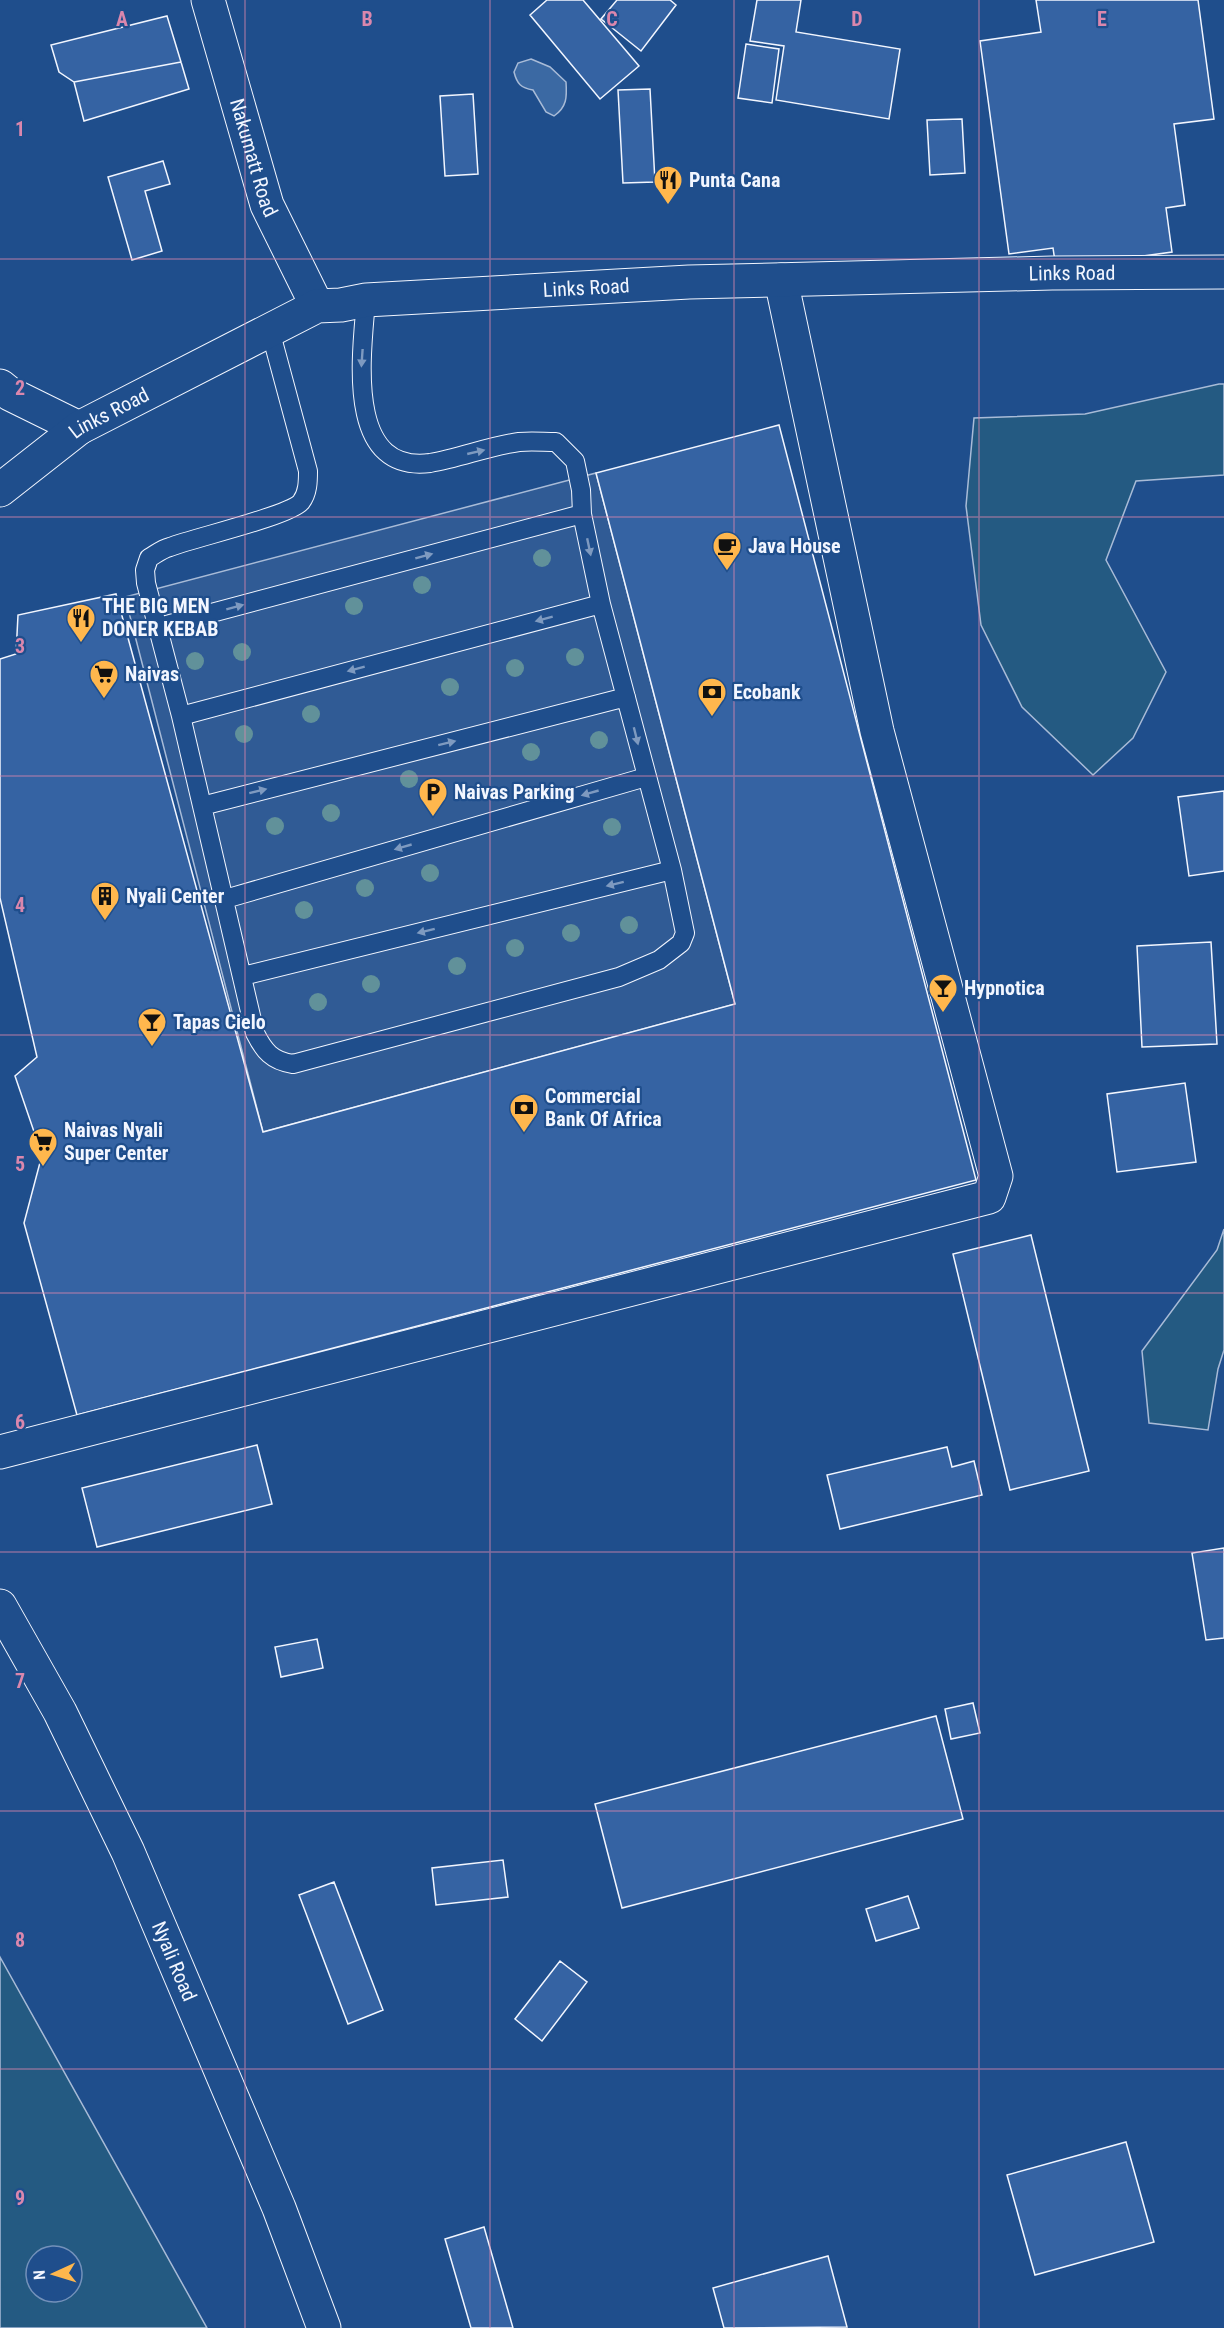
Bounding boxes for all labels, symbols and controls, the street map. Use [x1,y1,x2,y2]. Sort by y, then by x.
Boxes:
text: A [116,7,128,31]
text: B [361,7,373,31]
text: C [606,7,618,31]
text: D [851,7,863,31]
text: E [1097,7,1107,31]
street label: Nakumatt Road [225,96,283,221]
text: 1 [15,117,25,141]
restaurant icon: Punta Cana [652,164,684,206]
place label: Punta Cana [689,168,780,192]
street label: Links Road [1028,261,1115,286]
street label: Links Road [542,273,630,302]
one-way arrow [357,349,367,368]
text: 2 [15,376,25,400]
street label: Links Road [64,382,153,443]
one-way arrow [467,447,486,456]
cafe icon: Java House [711,530,743,572]
place label: Java House [748,534,841,558]
one-way arrow [585,537,594,556]
one-way arrow [415,551,433,560]
place label: THE BIG MEN DONER KEBAB [102,594,218,641]
one-way arrow [226,601,245,611]
restaurant icon: THE BIG MEN DONER KEBAB [65,602,97,644]
one-way arrow [535,615,553,624]
text: 3 [15,634,25,658]
supermarket icon: Naivas [88,658,120,700]
place label: Naivas [125,662,179,686]
one-way arrow [347,665,365,675]
bank icon: Ecobank [696,676,728,718]
place label: Ecobank [733,680,801,704]
one-way arrow [632,727,642,745]
one-way arrow [438,737,456,747]
parking icon: Naivas Parking [417,776,449,818]
place label: Naivas Parking [454,780,574,804]
one-way arrow [249,786,268,796]
one-way arrow [581,789,599,798]
one-way arrow [394,843,412,852]
building icon: Nyali Center [89,880,121,922]
one-way arrow [606,880,624,890]
place label: Nyali Center [126,884,225,908]
text: 4 [15,893,25,917]
one-way arrow [416,926,435,936]
bar icon: Hypnotica [927,972,959,1014]
place label: Hypnotica [964,976,1045,1000]
bar icon: Tapas Cielo [136,1006,168,1048]
place label: Tapas Cielo [173,1010,266,1034]
place label: Commercial Bank Of Africa [545,1084,662,1131]
bank icon: Commercial Bank Of Africa [508,1092,540,1134]
place label: Naivas Nyali Super Center [64,1118,169,1165]
supermarket icon: Naivas Nyali Super Center [27,1126,59,1168]
text: 5 [15,1152,25,1176]
text: 6 [15,1410,25,1434]
text: 7 [15,1669,25,1693]
street label: Nyali Road [147,1918,202,2005]
text: 8 [15,1928,25,1952]
text: 9 [15,2186,25,2210]
north arrow [24,2244,84,2304]
text: N [30,2269,49,2281]

